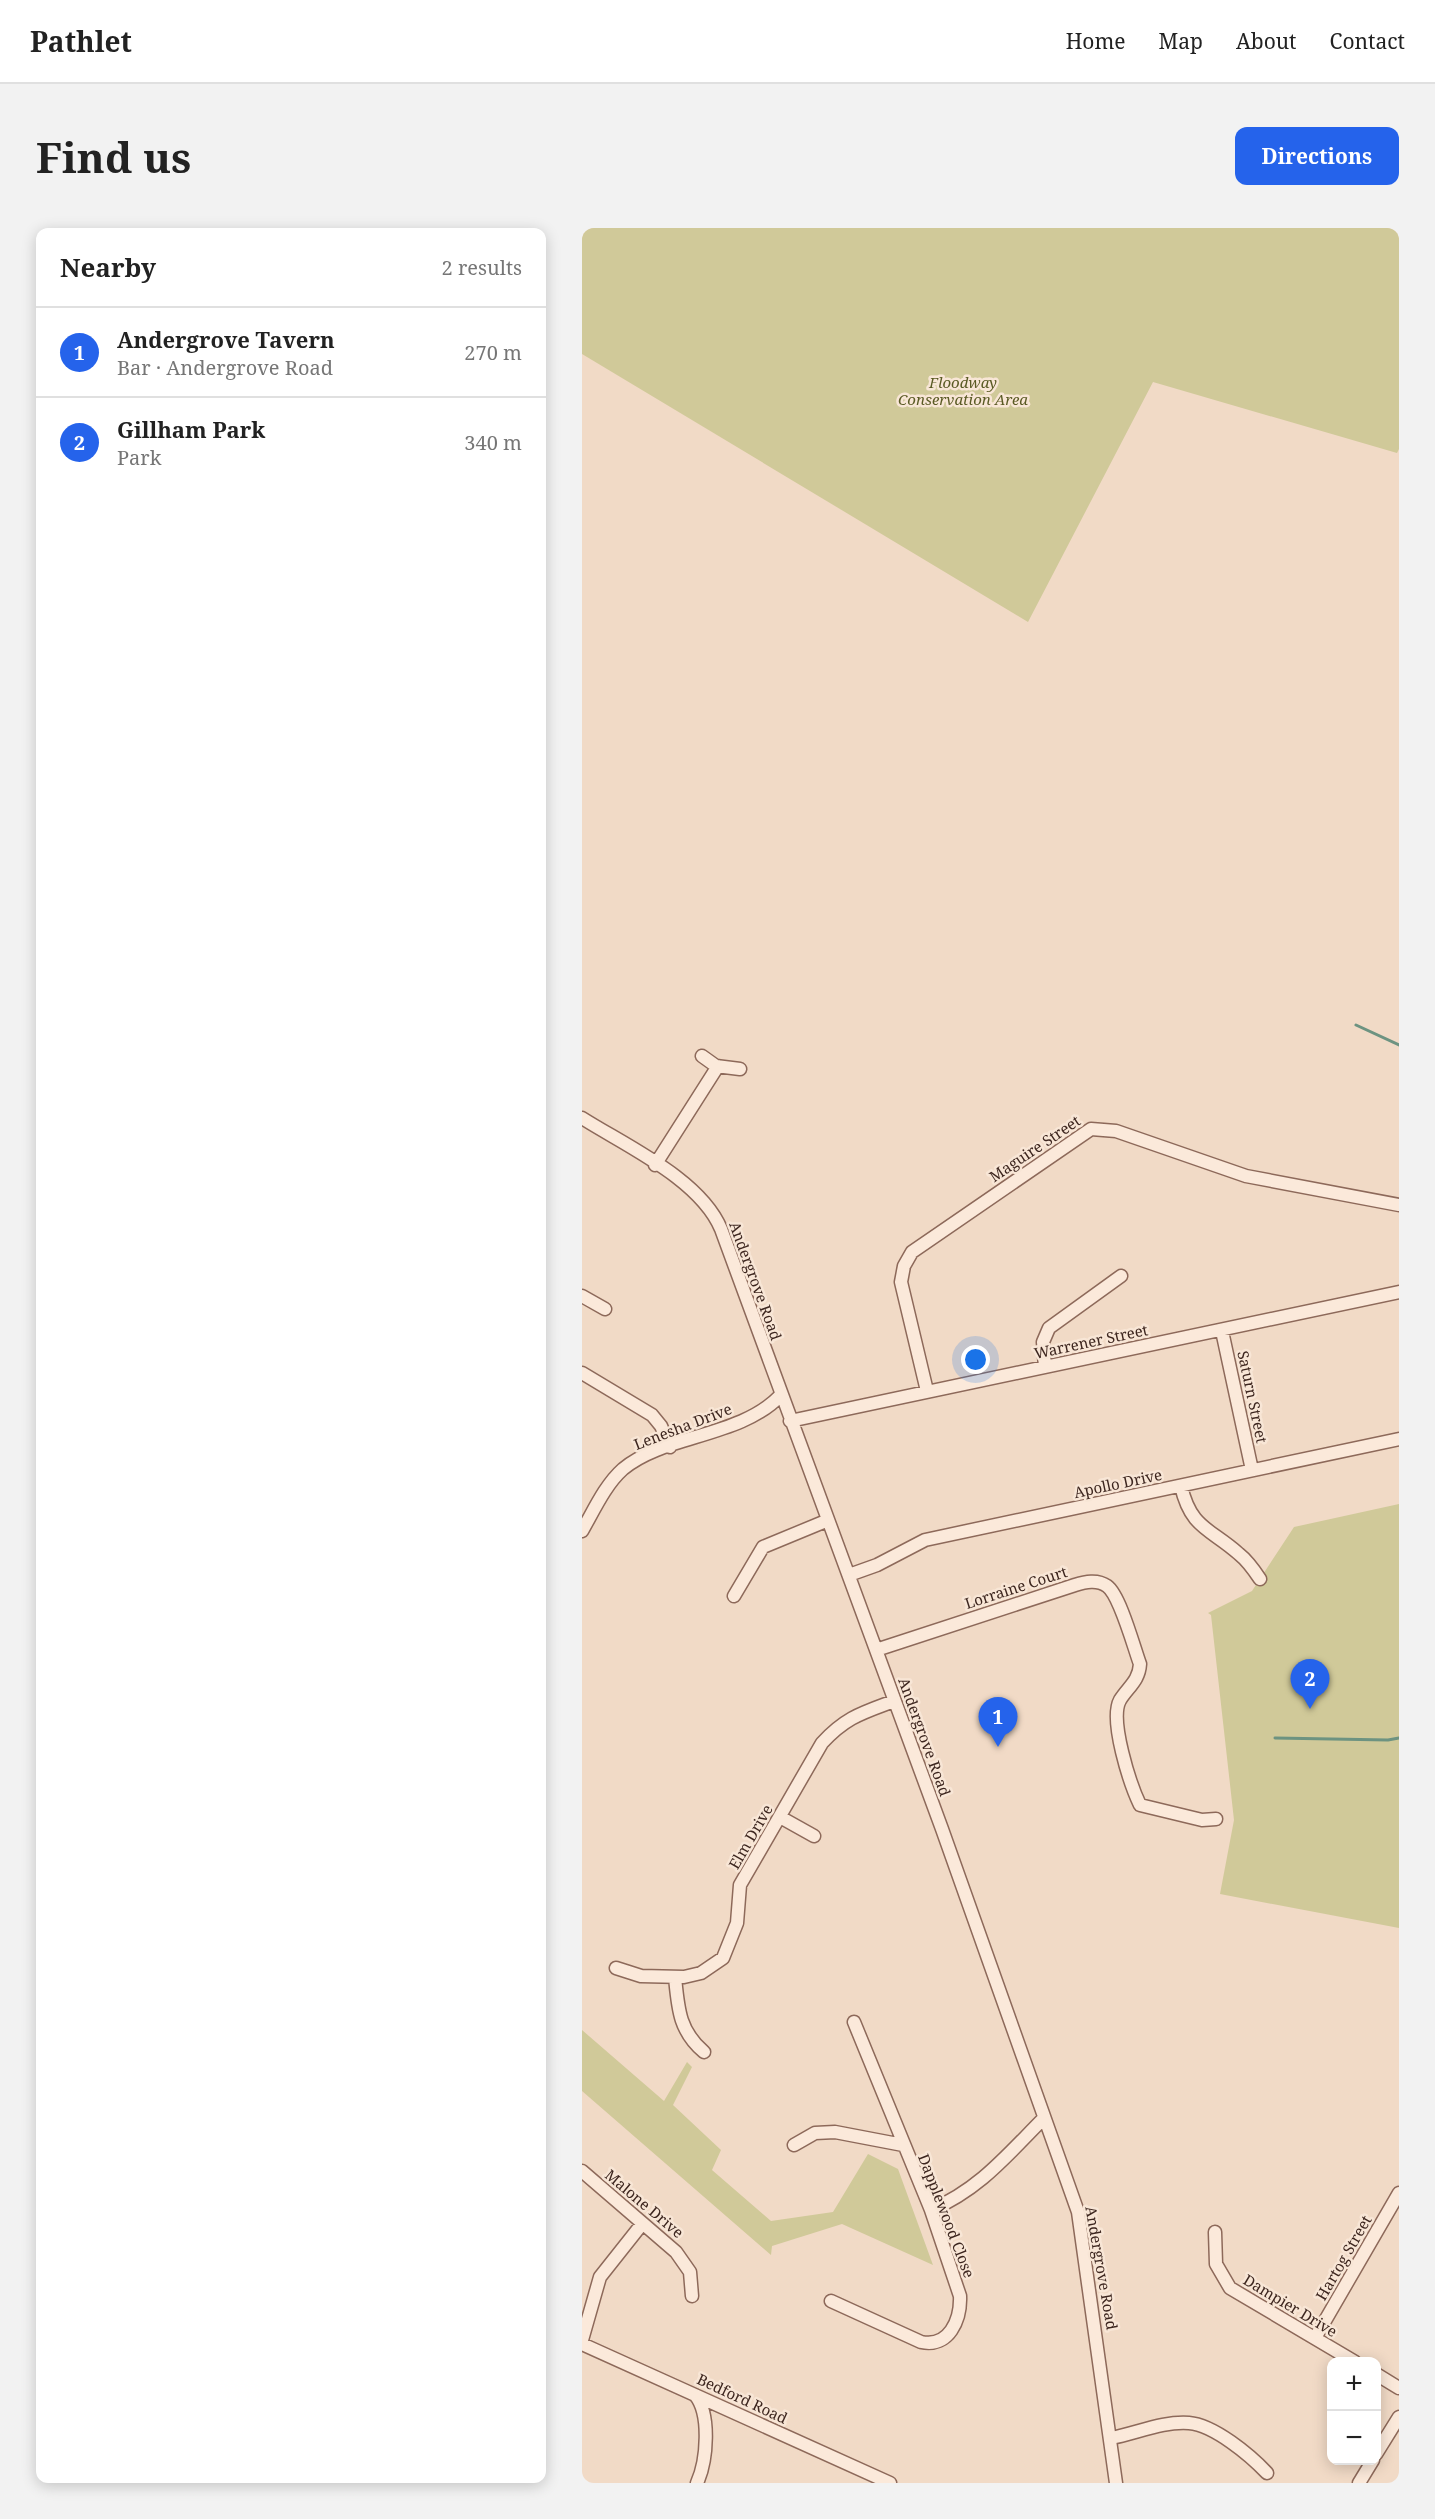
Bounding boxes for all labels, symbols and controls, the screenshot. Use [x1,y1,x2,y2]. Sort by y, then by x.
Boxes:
text: Pathlet [30,22,132,60]
text: Home [1066,27,1126,55]
text: Map [1159,27,1203,55]
text: About [1236,27,1297,55]
text: Contact [1330,27,1405,55]
button: Directions [1235,127,1399,185]
text: Find us [36,128,191,185]
text: Nearby [60,249,156,285]
text: 2 results [442,254,522,281]
text: Andergrove Tavern [117,324,335,354]
text: 1 [74,339,85,366]
text: 270 m [464,339,522,366]
text: Bar · Andergrove Road [117,354,333,381]
park label: Floodway Conservation Area [898,372,1028,409]
text: Gillham Park [117,414,265,444]
text: 2 [74,429,85,456]
text: 340 m [464,429,522,456]
text: Park [117,444,161,471]
street label: Maguire Street [985,1110,1084,1186]
street label: Andergrove Road [725,1218,787,1343]
street label: Warrener Street [1032,1319,1149,1363]
your location [961,1345,990,1374]
street label: Saturn Street [1233,1349,1273,1445]
street label: Lenesha Drive [631,1398,734,1454]
street label: Apollo Drive [1072,1464,1164,1502]
street label: Lorraine Court [962,1561,1069,1613]
pin: 2 [1290,1660,1330,1709]
street label: Andergrove Road [894,1674,956,1799]
pin: 1 [978,1698,1018,1747]
street label: Elm Drive [724,1801,777,1872]
street label: Dapplewood Close [914,2151,980,2280]
street label: Malone Drive [601,2164,688,2242]
street label: Andergrove Road [1081,2204,1123,2331]
street label: Hartog Street [1311,2211,1376,2304]
street label: Dampier Drive [1240,2269,1341,2341]
map controls [1327,2357,1381,2465]
button: + [1327,2357,1381,2411]
street label: Bedford Road [694,2368,791,2428]
button: − [1327,2411,1381,2465]

